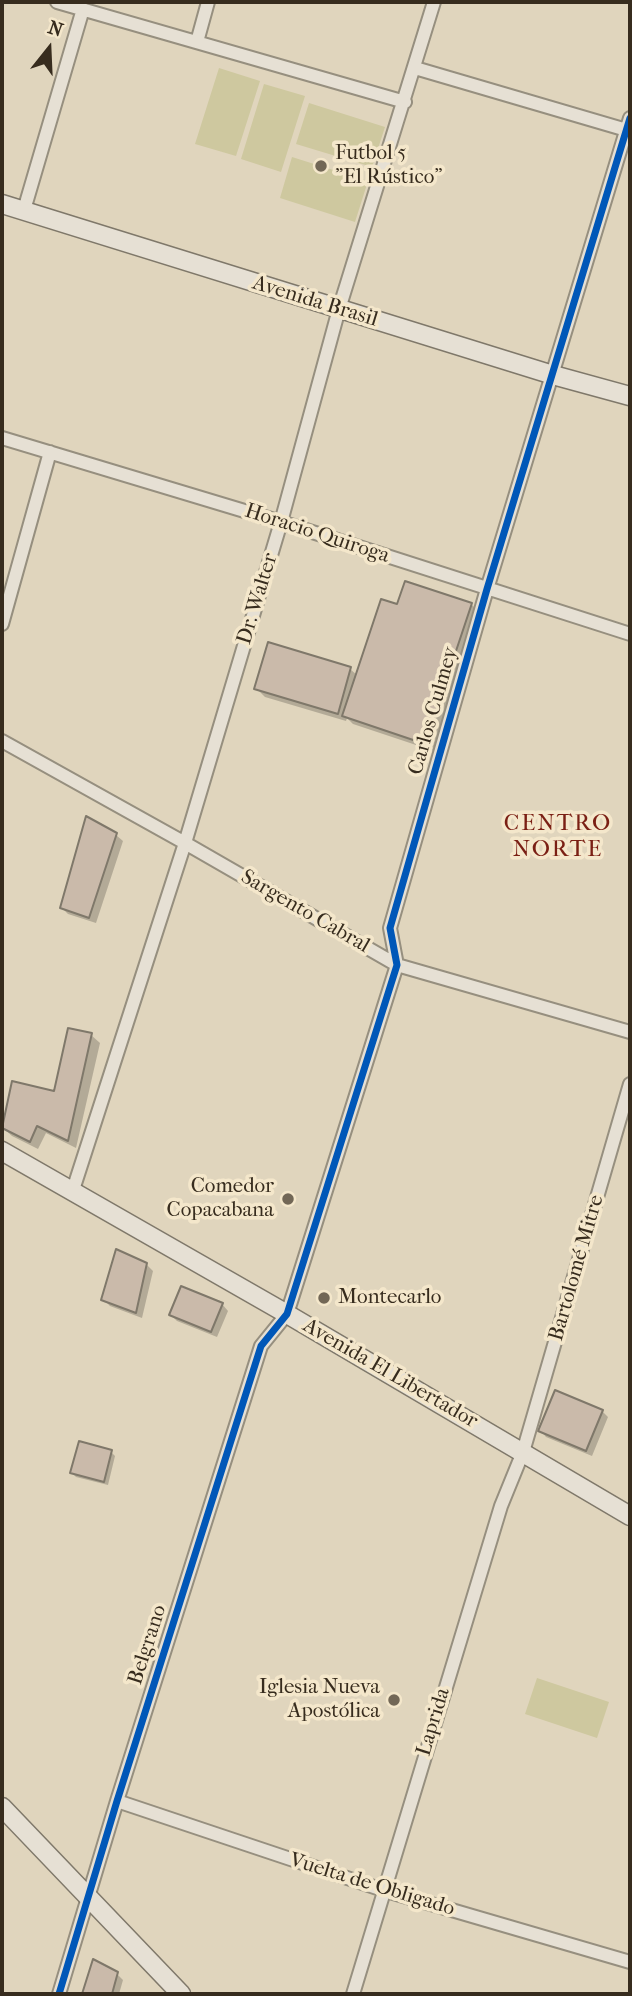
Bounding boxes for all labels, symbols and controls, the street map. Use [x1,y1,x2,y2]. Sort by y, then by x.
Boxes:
north arrow [14,14,84,84]
text: N [45,16,66,42]
place label: Futbol 5 "El Rústico" [335,141,442,191]
marker: Futbol 5 "El Rústico" [313,158,329,174]
street label: Avenida Brasil [249,271,381,333]
street label: Horacio Quiroga [241,499,393,569]
street label: Dr. Walter [232,550,284,648]
street label: Carlos Culmey [404,644,464,778]
district label: CENTRO NORTE [504,810,612,864]
street label: Sargento Cabral [236,865,374,959]
place label: Comedor Copacabana [167,1174,274,1224]
marker: Comedor Copacabana [280,1191,296,1207]
street label: Bartolomé Mitre [544,1192,610,1344]
place label: Montecarlo [338,1285,441,1311]
marker: Montecarlo [316,1290,332,1306]
street label: Avenida El Libertador [298,1314,482,1434]
street label: Belgrano [123,1602,173,1688]
place label: Iglesia Nueva Apostólica [259,1675,380,1725]
street label: Laprida [412,1685,456,1759]
marker: Iglesia Nueva Apostólica [386,1692,402,1708]
street label: Vuelta de Obligado [286,1848,458,1922]

